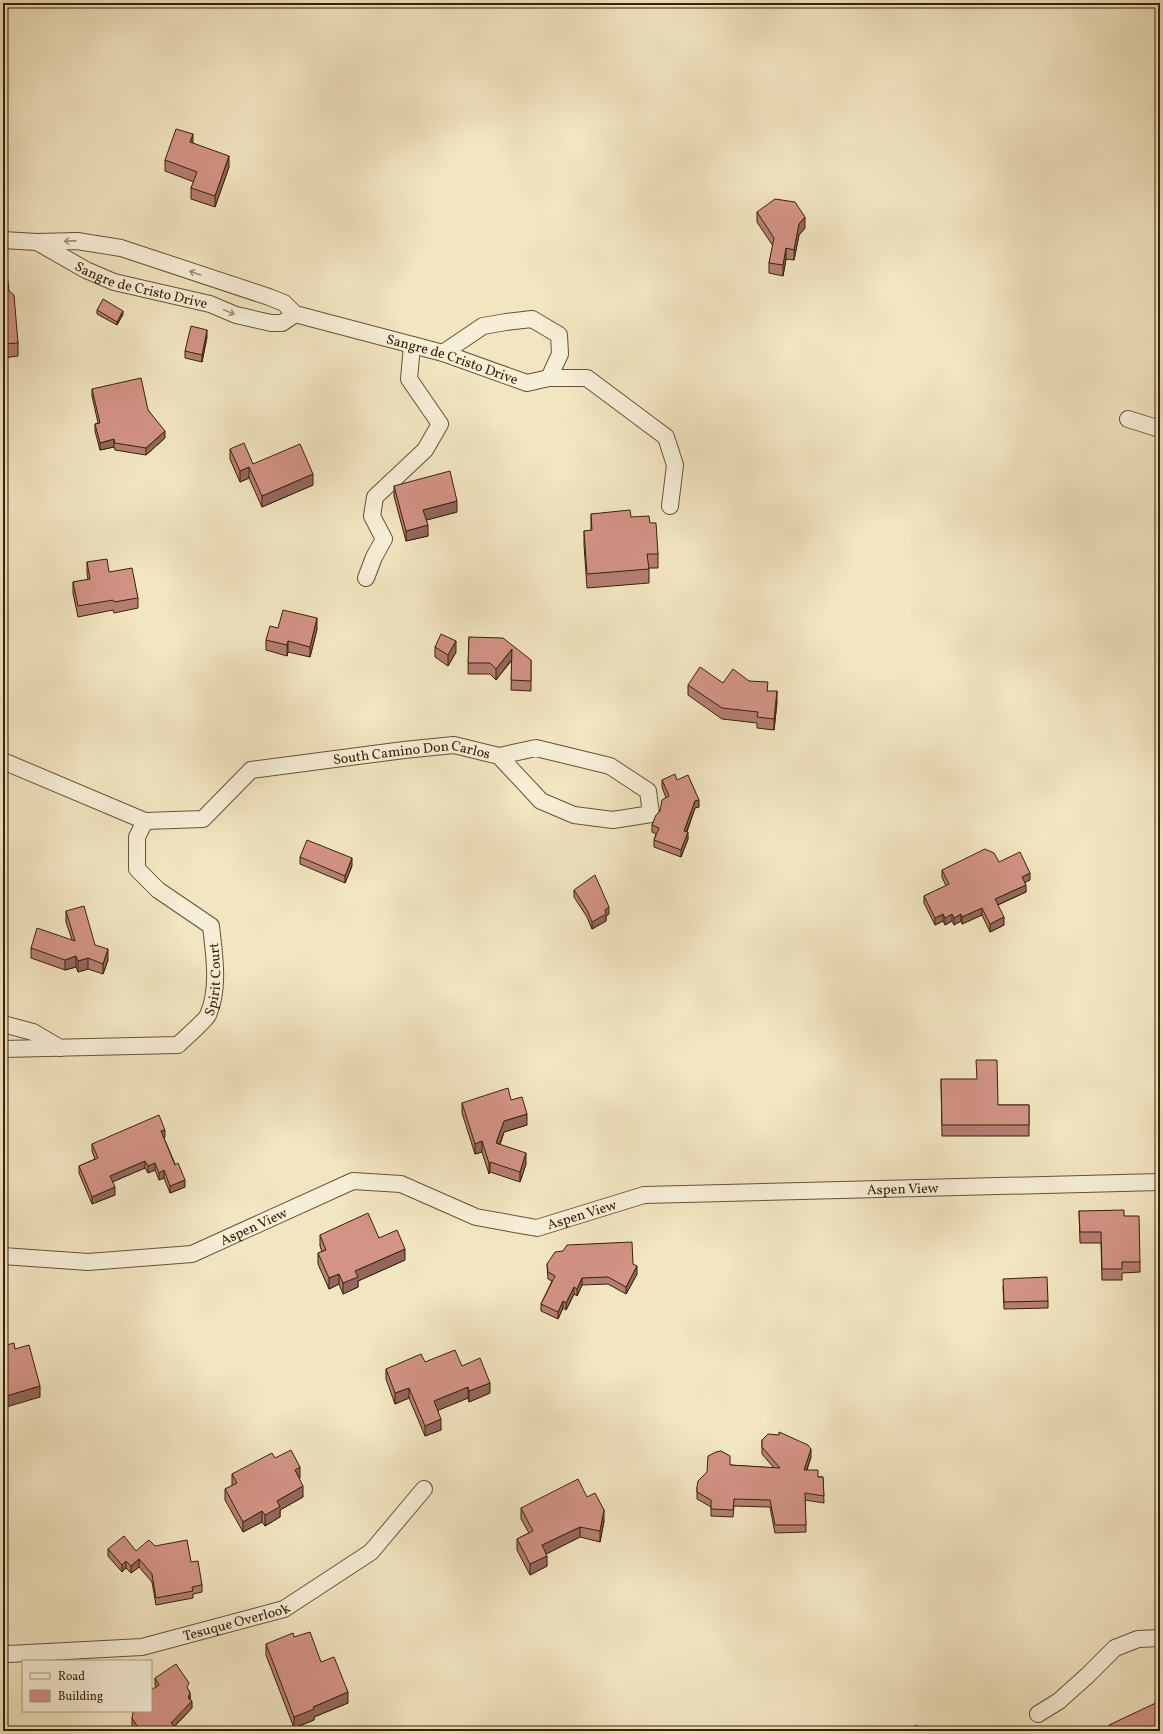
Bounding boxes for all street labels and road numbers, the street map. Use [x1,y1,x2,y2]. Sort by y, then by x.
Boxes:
street label: Sangre de Cristo Drive [71,258,210,314]
street label: Sangre de Cristo Drive [384,330,521,390]
street label: South Camino Don Carlos [332,737,492,770]
street label: Spirit Court [201,942,226,1019]
street label: Aspen View [867,1180,939,1200]
street label: Aspen View [545,1196,619,1235]
street label: Aspen View [217,1204,291,1251]
street label: Tesuque Overlook [181,1599,295,1647]

